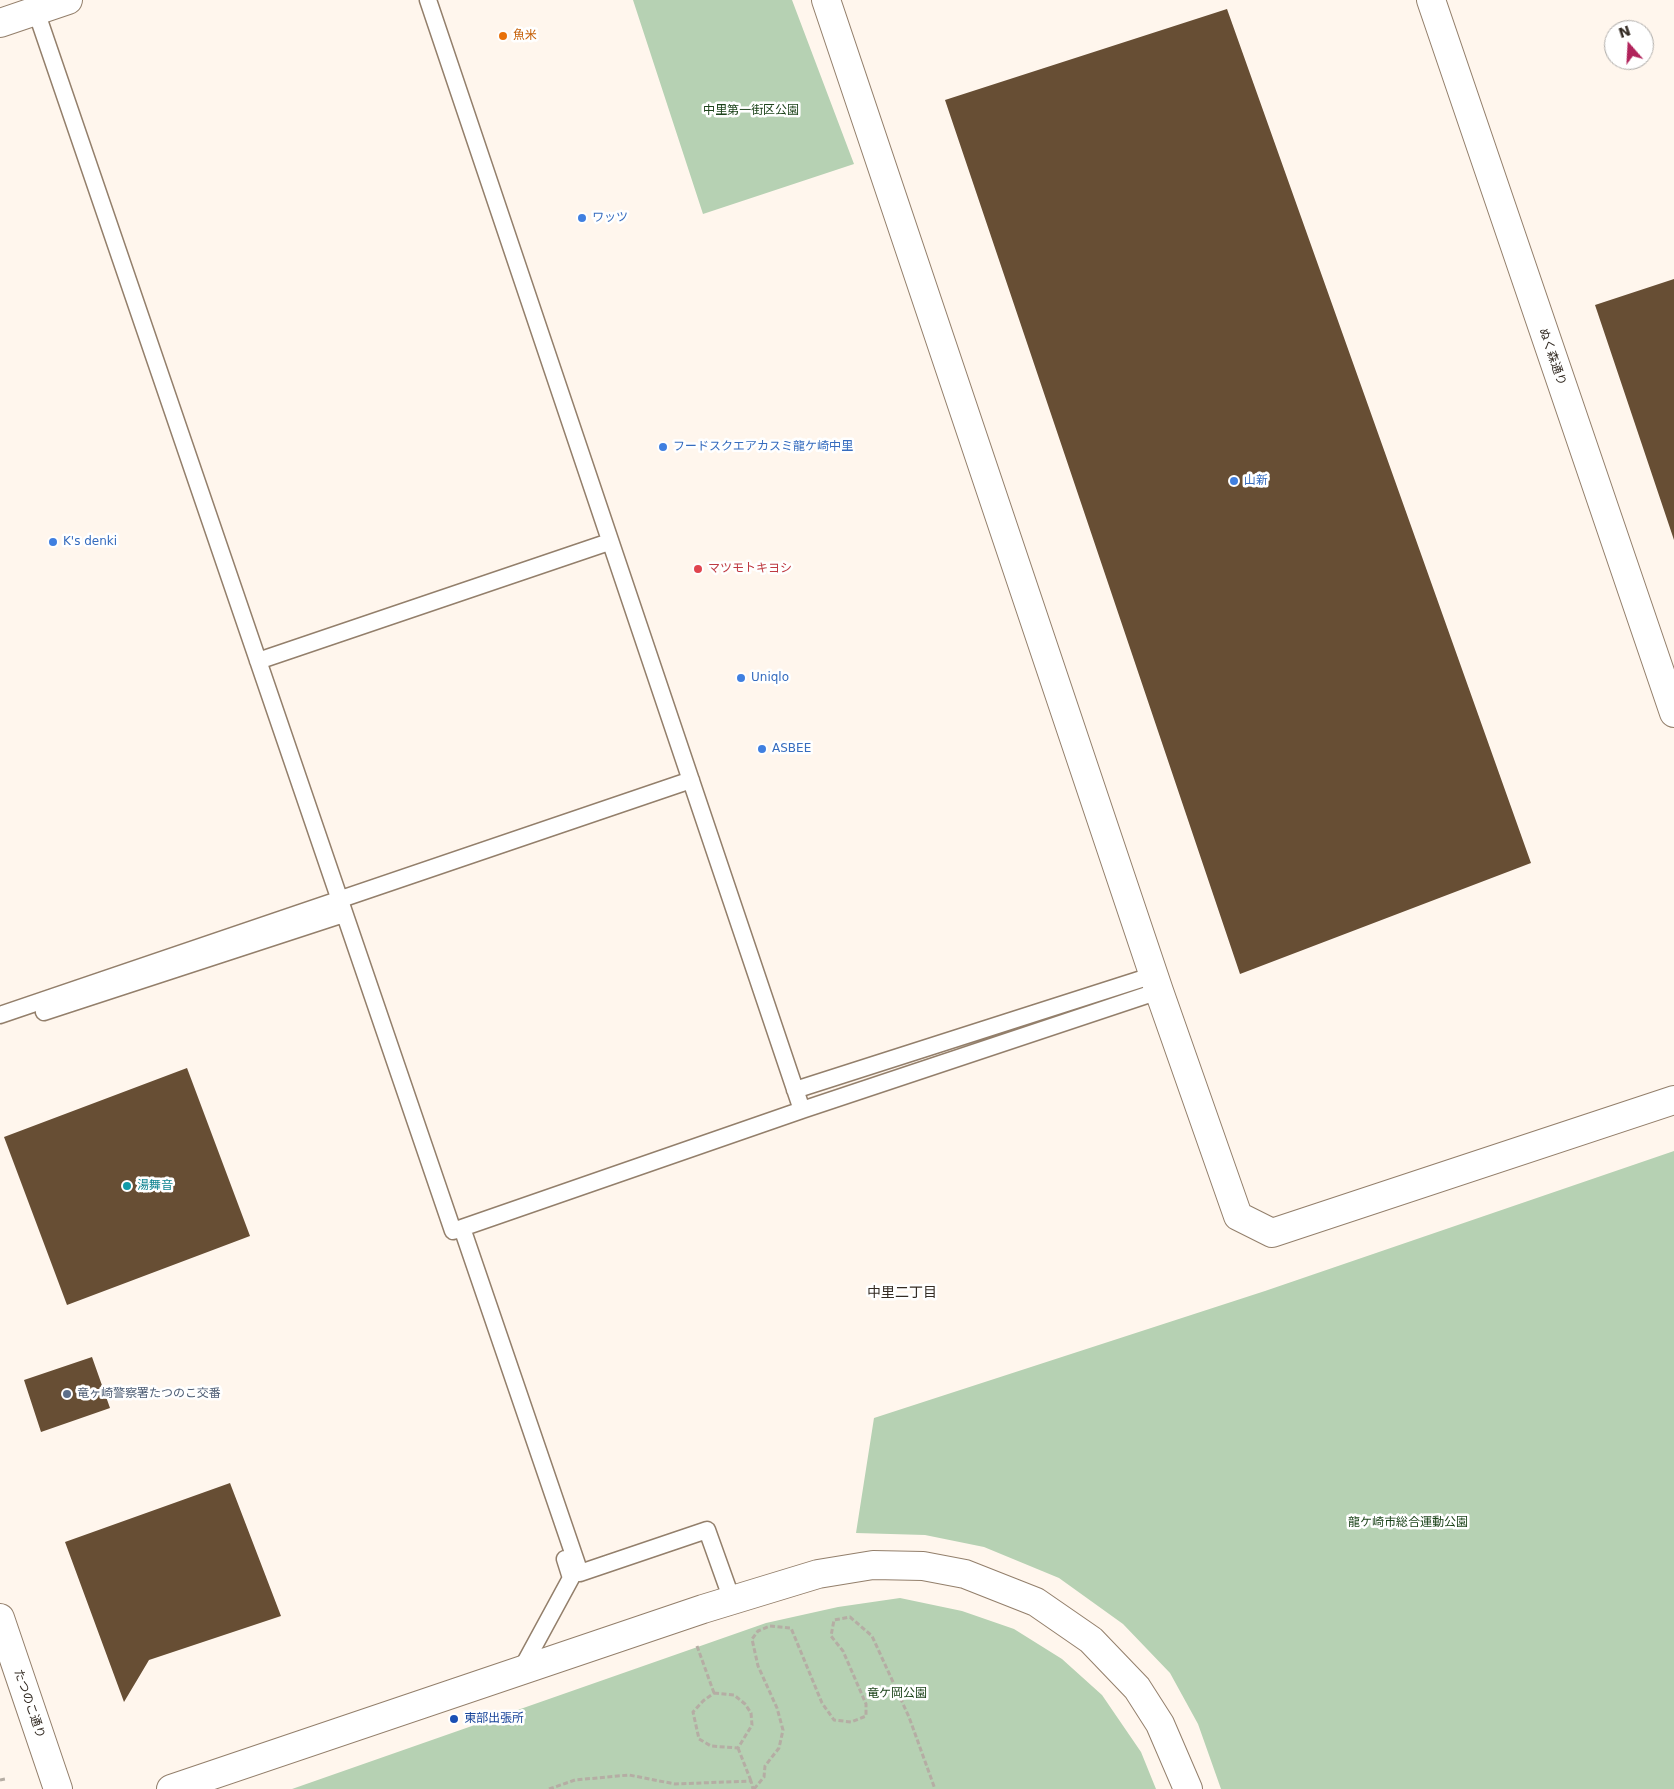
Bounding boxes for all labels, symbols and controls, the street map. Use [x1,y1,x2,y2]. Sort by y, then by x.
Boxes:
north arrow [1604,20,1654,70]
text: N [1616,22,1633,41]
place label: 魚米 [513,29,537,43]
marker: 魚米 [497,30,509,42]
park label: 中里第一街区公園 [703,104,799,118]
place label: ワッツ [592,211,628,225]
marker: ワッツ [576,212,588,224]
street label: ぬく森通り [1535,326,1569,388]
place label: フードスクエアカスミ龍ケ崎中里 [673,440,853,454]
marker: フードスクエアカスミ龍ケ崎中里 [657,441,669,453]
place label: 山新 [1244,474,1268,488]
marker: 山新 [1228,475,1240,487]
place label: K's denki [63,535,117,549]
marker: K's denki [47,536,59,548]
place label: マツモトキヨシ [708,562,792,576]
marker: マツモトキヨシ [692,563,704,575]
place label: Uniqlo [751,671,789,685]
marker: Uniqlo [735,672,747,684]
place label: ASBEE [772,742,811,756]
marker: ASBEE [756,743,768,755]
place label: 湯舞音 [137,1179,173,1193]
marker: 湯舞音 [121,1180,133,1192]
district label: 中里二丁目 [867,1285,937,1301]
place label: 竜ヶ崎警察署たつのこ交番 [77,1387,221,1401]
marker: 竜ヶ崎警察署たつのこ交番 [61,1388,73,1400]
park label: 龍ケ崎市総合運動公園 [1348,1516,1468,1530]
street label: たつのこ通り [10,1668,48,1740]
park label: 竜ケ岡公園 [867,1687,927,1701]
place label: 東部出張所 [464,1712,524,1726]
marker: 東部出張所 [448,1713,460,1725]

